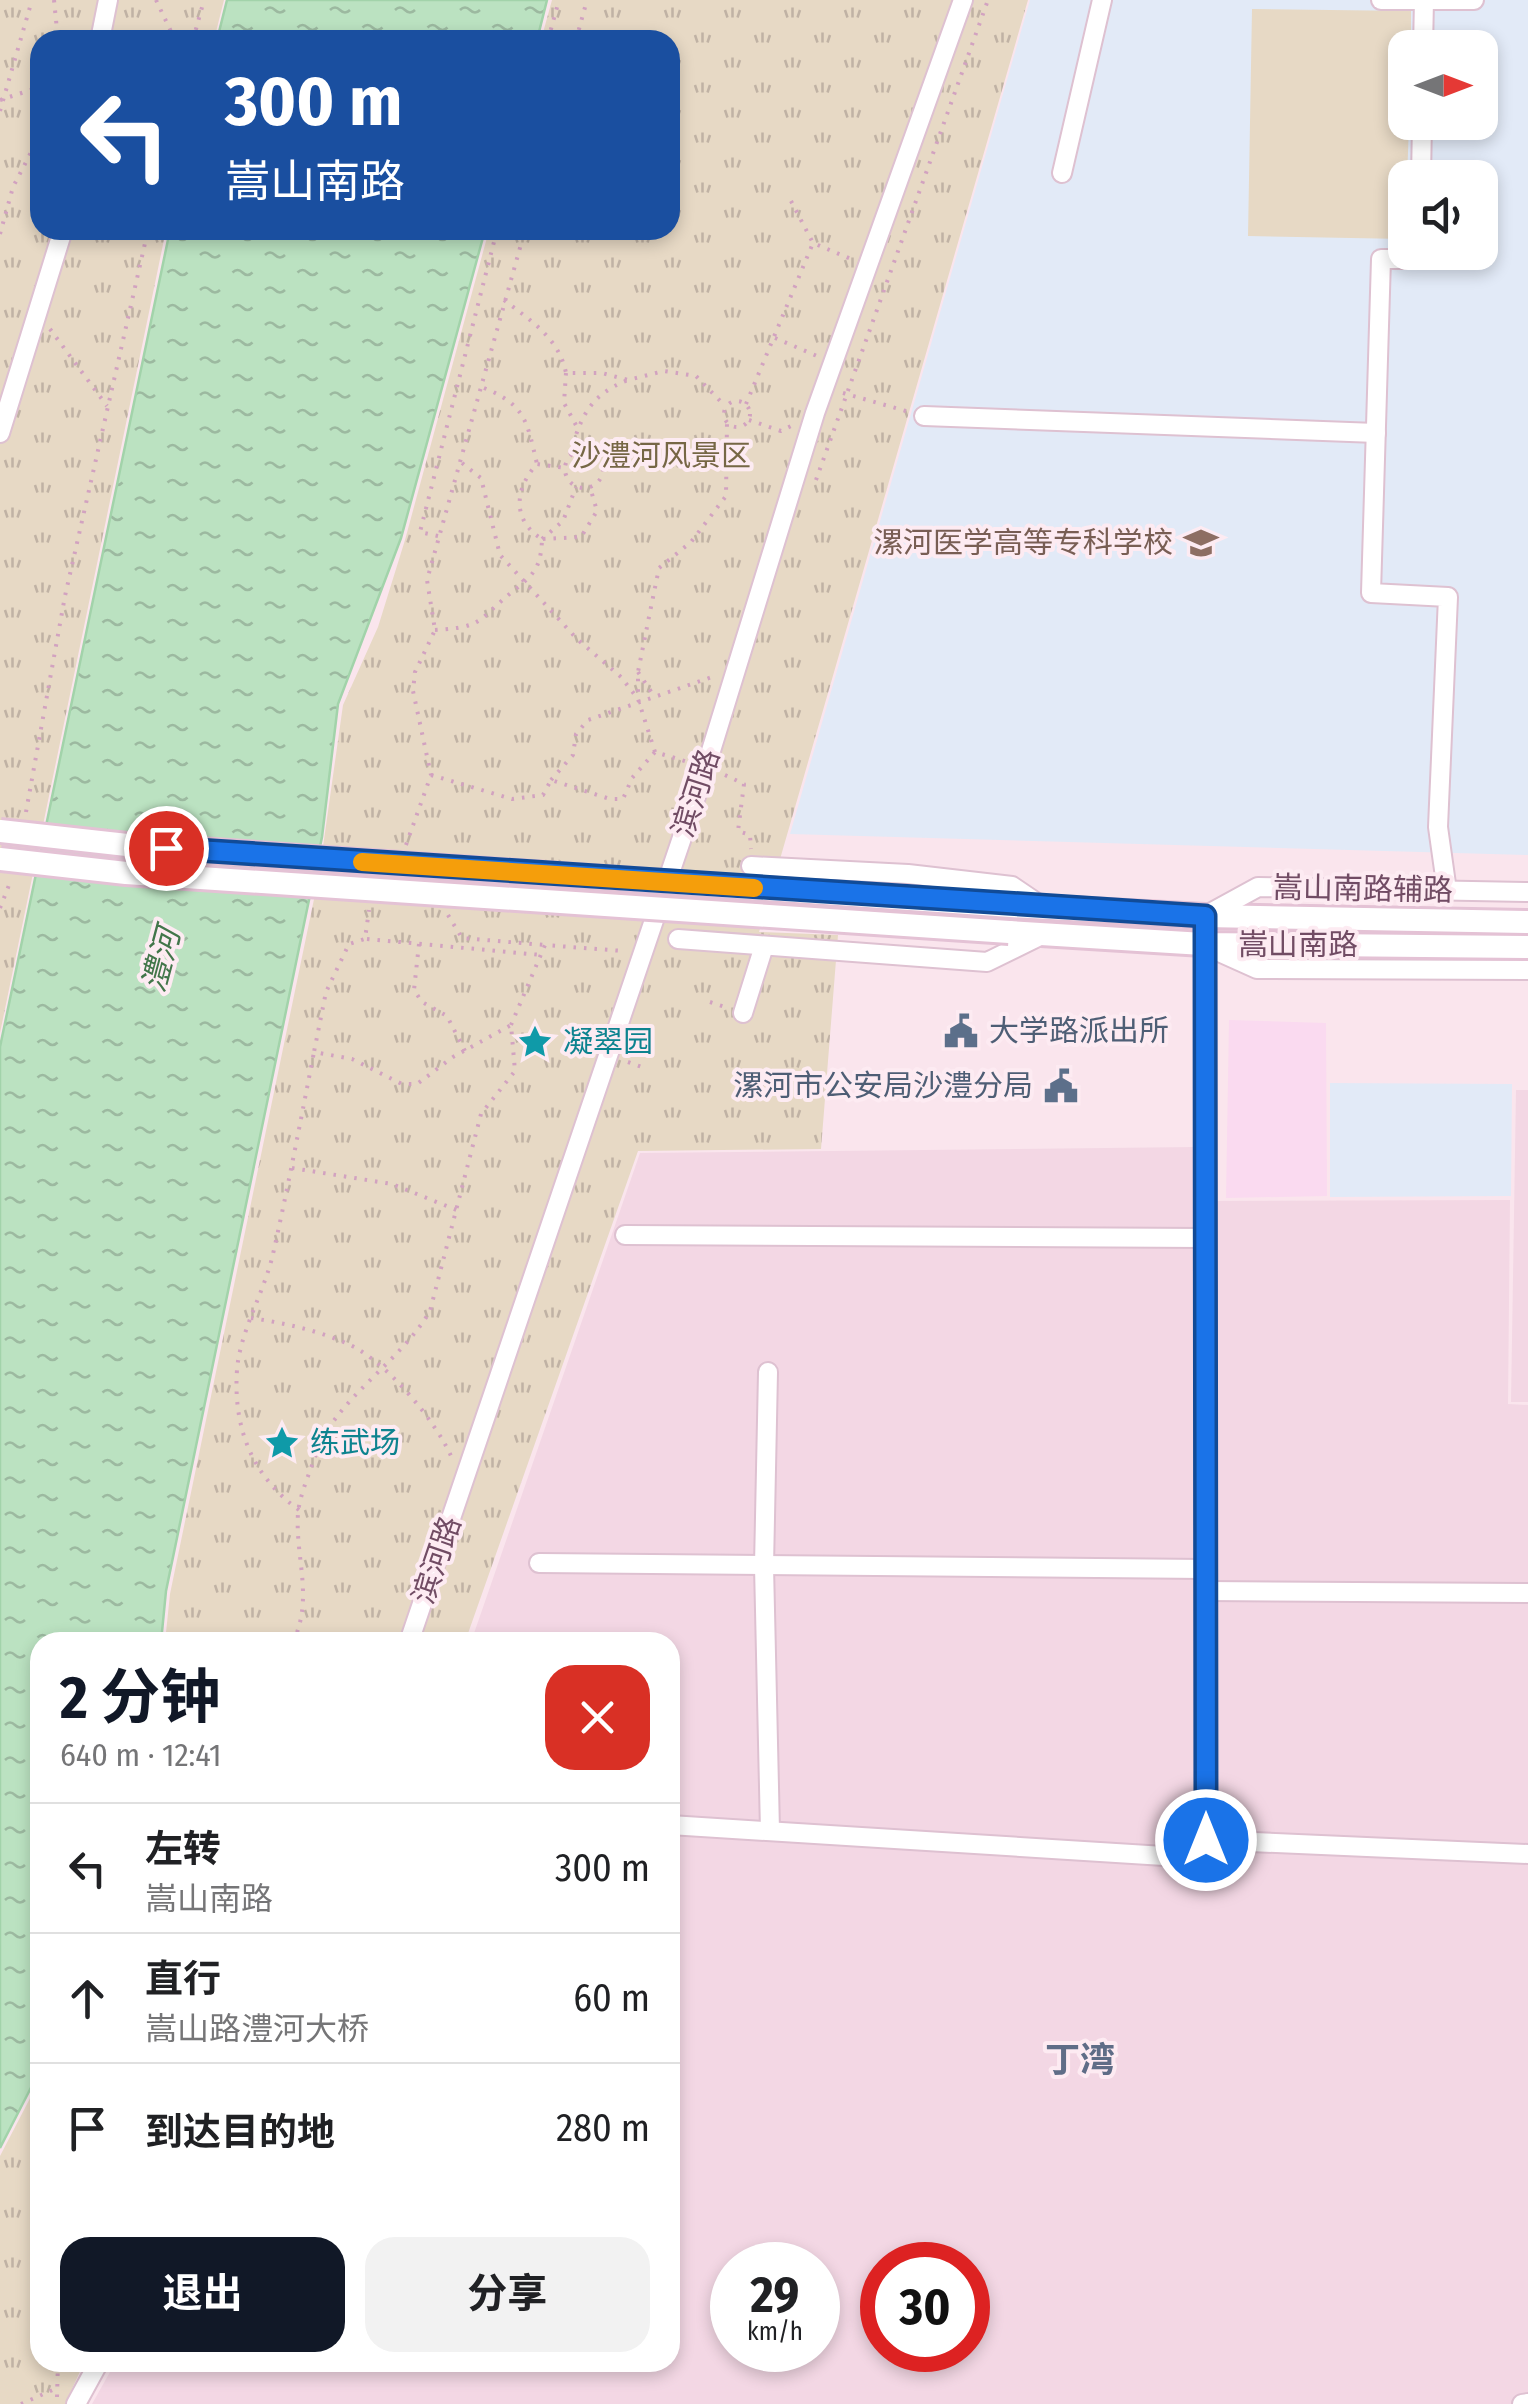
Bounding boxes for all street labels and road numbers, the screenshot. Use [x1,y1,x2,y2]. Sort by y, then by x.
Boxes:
street label: 滨河路 [665,745,727,841]
street label: 嵩山南路辅路 [1273,869,1453,909]
street label: 嵩山南路 [1238,927,1358,963]
street label: 滨河路 [405,1512,469,1608]

